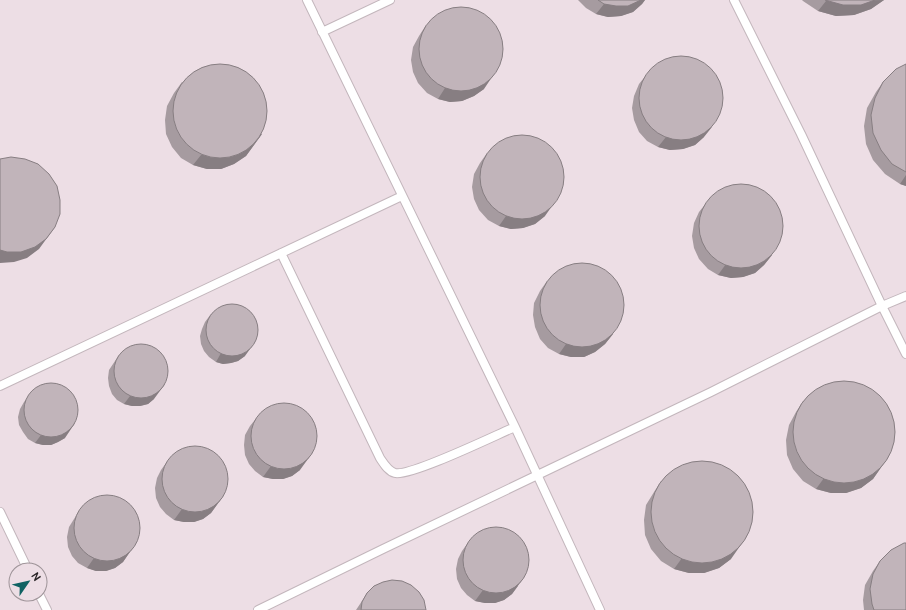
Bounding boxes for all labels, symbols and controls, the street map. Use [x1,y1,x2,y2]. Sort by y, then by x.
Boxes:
north arrow [8,562,48,602]
text: N [28,569,44,584]

